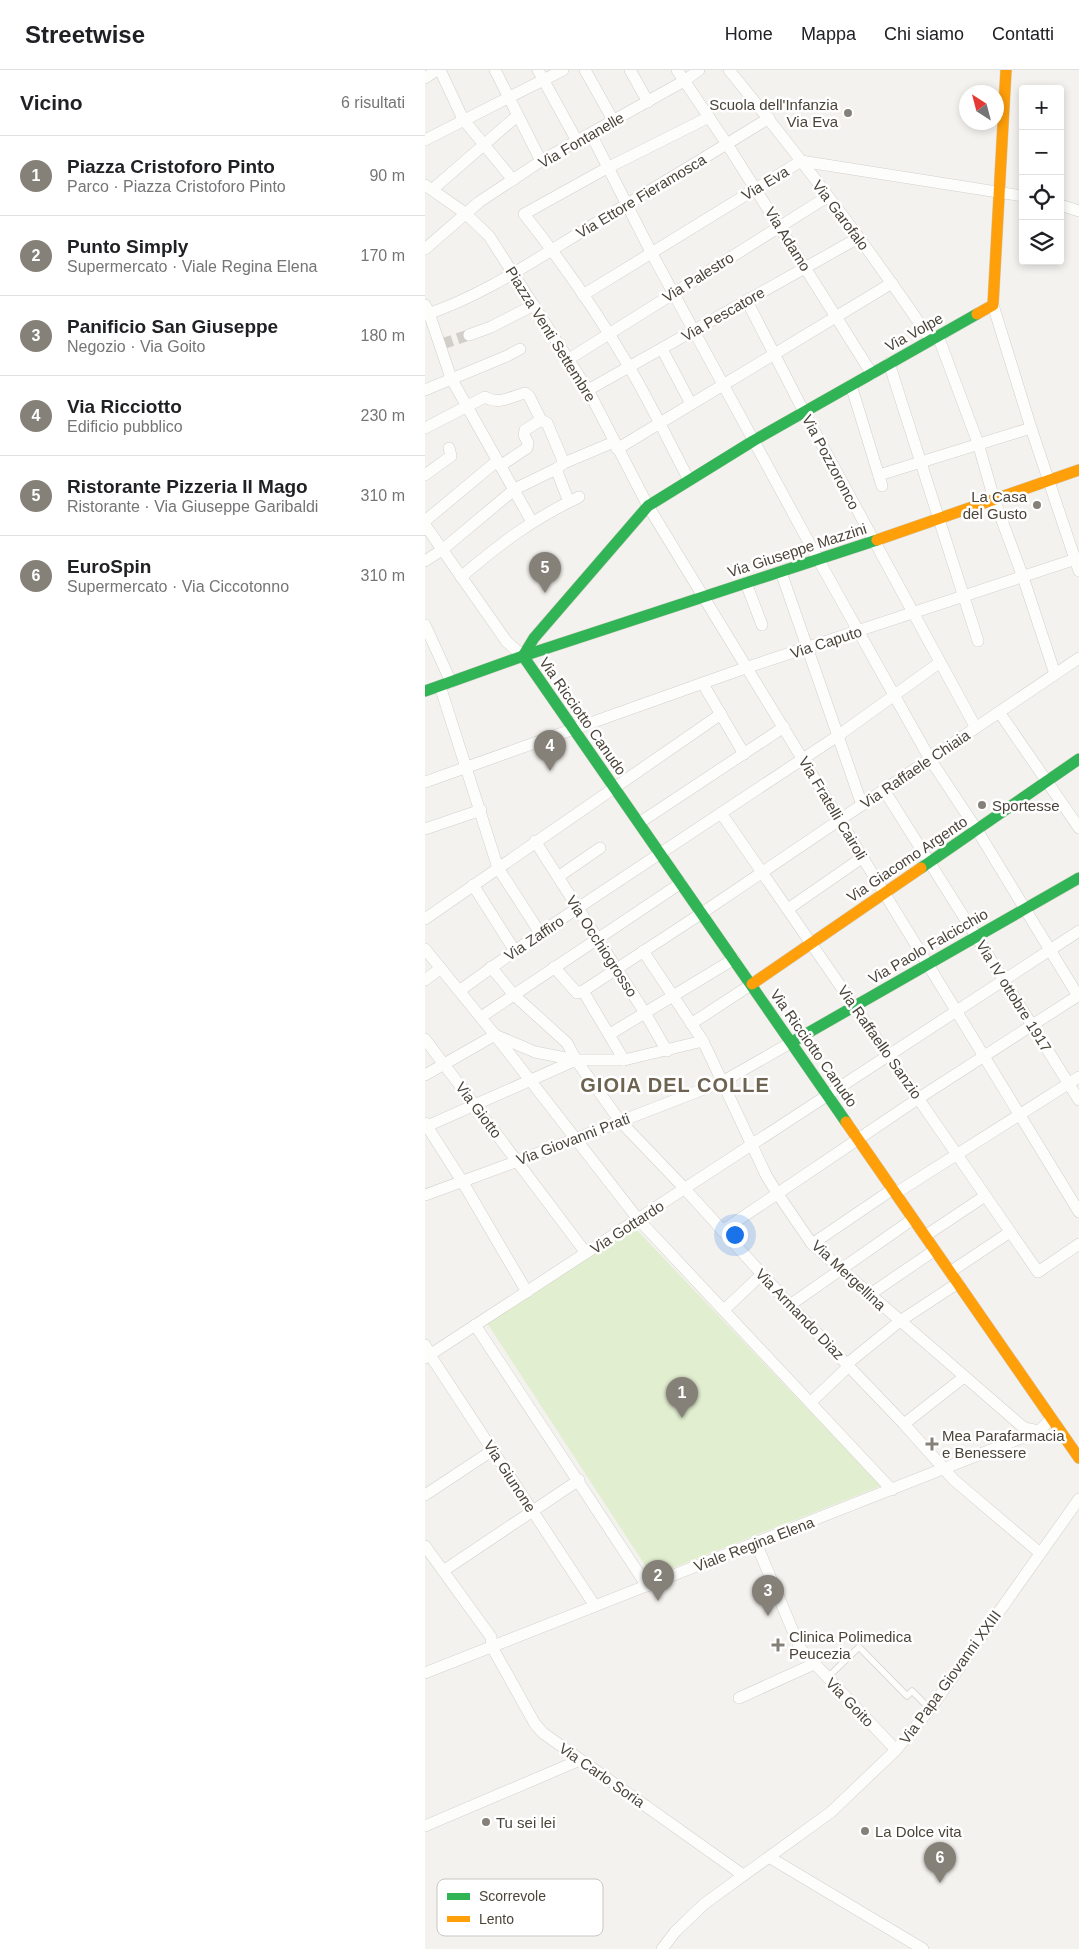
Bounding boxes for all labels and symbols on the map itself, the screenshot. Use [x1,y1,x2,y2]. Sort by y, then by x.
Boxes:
north arrow [959,85,1004,130]
place label: Scuola dell'Infanzia Via Eva [709,96,839,130]
marker: Scuola dell'Infanzia Via Eva [842,107,854,119]
street label: Via Fontanelle [535,109,627,171]
street label: Via Ettore Fieramosca [573,150,709,241]
street label: Via Eva [739,162,792,204]
street label: Via Garofalo [809,177,873,253]
street label: Via Adamo [762,204,814,274]
street label: Via Palestro [659,248,737,306]
street label: Piazza Venti Settembre [502,263,600,405]
street label: Via Pescatore [678,283,768,345]
street label: Via Volpe [882,309,946,355]
street label: Via Pozzoronco [799,412,863,512]
place label: La Casa del Gusto [963,488,1028,522]
marker: La Casa del Gusto [1031,499,1043,511]
street label: Via Giuseppe Mazzini [726,520,868,580]
pin: 5 [529,552,561,593]
street label: Via Caputo [788,622,864,662]
street label: Via Ricciotto Canudo [536,654,630,778]
street label: Via Raffaele Chiaia [857,726,973,812]
pin: 4 [534,730,566,771]
street label: Via Fratelli Cairoli [796,753,870,863]
place label: Sportesse [992,797,1060,814]
marker: Sportesse [976,799,988,811]
street label: Via Giacomo Argento [844,812,970,906]
street label: Via Occhiogrosso [563,892,641,1000]
street label: Via Paolo Falcicchio [865,905,991,987]
street label: Via Zaffiro [501,912,567,964]
street label: Via IV ottobre 1917 [973,937,1055,1055]
street label: Via Raffaello Sanzio [834,982,926,1102]
street label: Via Ricciotto Canudo [767,986,861,1110]
district label: GIOIA DEL COLLE [580,1074,770,1096]
street label: Via Giotto [452,1079,506,1141]
street label: Via Giovanni Prati [514,1110,632,1168]
street label: Via Gottardo [587,1197,667,1257]
your location [722,1222,748,1248]
street label: Via Mergellina [809,1236,890,1314]
street label: Via Armando Diaz [752,1265,848,1363]
pin: 1 [666,1377,698,1418]
place label: Mea Parafarmacia e Benessere [942,1427,1065,1461]
street label: Via Giunone [480,1437,540,1515]
marker: Mea Parafarmacia e Benessere [926,1438,938,1450]
street label: Viale Regina Elena [692,1513,817,1575]
pin: 2 [642,1560,674,1601]
pin: 3 [752,1575,784,1616]
street label: Via Papa Giovanni XXIII [896,1607,1004,1747]
place label: Clinica Polimedica Peucezia [789,1628,912,1662]
marker: Clinica Polimedica Peucezia [771,1638,785,1652]
street label: Via Goito [823,1674,877,1730]
street label: Via Carlo Soria [556,1739,649,1811]
place label: Tu sei lei [496,1814,555,1831]
marker: Tu sei lei [480,1816,492,1828]
place label: La Dolce vita [875,1823,962,1840]
marker: La Dolce vita [859,1825,871,1837]
pin: 6 [924,1842,956,1883]
legend [437,1879,603,1936]
text: Scorrevole [479,1888,546,1904]
text: Lento [479,1911,514,1927]

